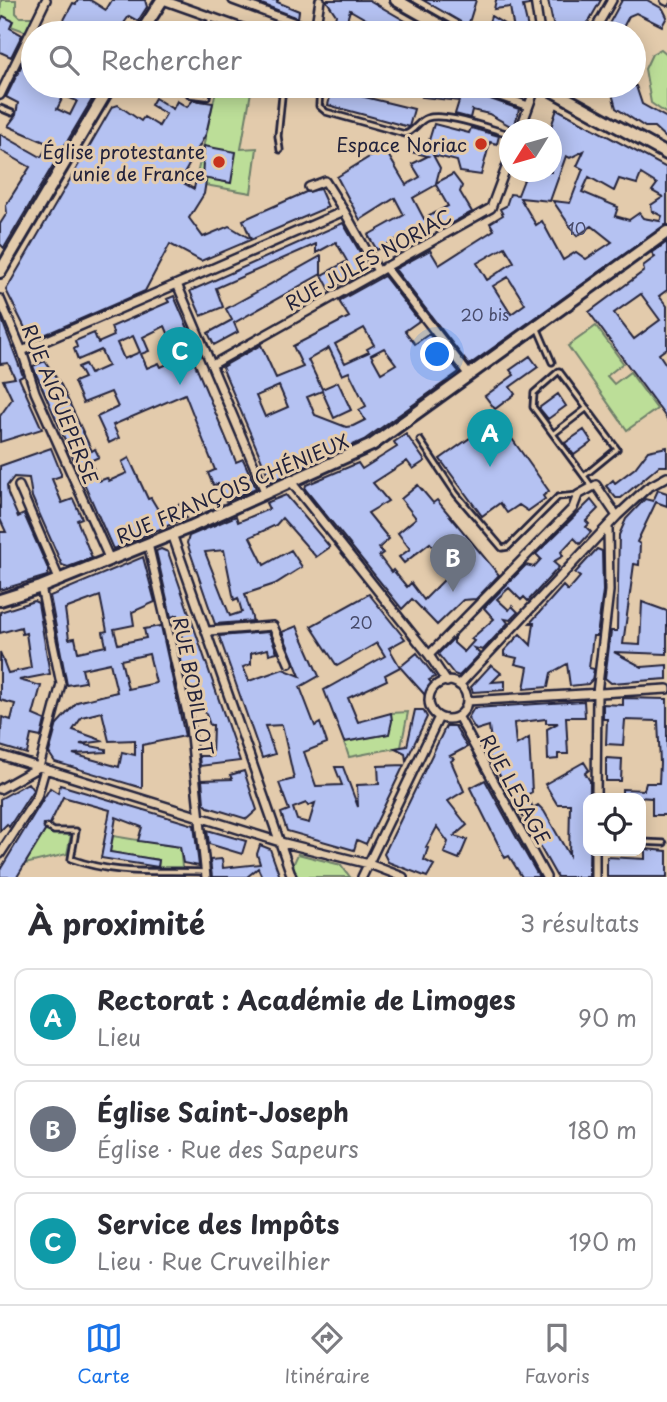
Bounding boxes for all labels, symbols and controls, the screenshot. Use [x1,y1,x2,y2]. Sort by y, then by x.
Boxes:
search box [21,21,646,98]
text: Rechercher [101,40,242,79]
icon: search [45,41,83,79]
north arrow [499,119,562,182]
place label: Espace Noriac [336,130,467,158]
marker: Espace Noriac [473,136,489,152]
place label: Église protestante unie de France [42,137,205,187]
marker: Église protestante unie de France [211,154,227,170]
street label: RUE JULES NORIAC [279,201,457,317]
house number: 10 [568,216,586,240]
house number: 20 bis [461,302,509,326]
street label: RUE AIGUEPERSE [16,320,106,488]
pin: C [157,327,203,385]
your location [420,337,454,371]
pin: A [467,409,513,467]
street label: RUE FRANÇOIS CHÉNIEUX [111,426,353,550]
pin: B [430,534,476,592]
house number: 20 [350,610,372,634]
street label: RUE BOBILLOT [167,614,221,758]
street label: RUE LESAGE [474,729,558,849]
map controls [583,793,646,856]
button: locate [583,793,646,856]
text: À proximité [28,900,205,945]
text: 3 résultats [520,905,639,940]
text: Rectorat : Académie de Limoges [97,980,516,1019]
text: A [44,1000,62,1035]
text: 90 m [578,1000,637,1035]
text: Lieu [97,1019,141,1054]
text: Église Saint-Joseph [97,1092,349,1131]
text: B [45,1112,61,1147]
text: 180 m [568,1112,637,1147]
text: Église · Rue des Sapeurs [97,1131,359,1166]
text: Service des Impôts [97,1204,339,1243]
text: C [44,1224,62,1259]
text: 190 m [569,1224,637,1259]
text: Lieu · Rue Cruveilhier [97,1243,330,1278]
tab: Carte [77,1319,130,1389]
tab: Itinéraire [285,1319,370,1389]
tab: Favoris [524,1319,590,1389]

